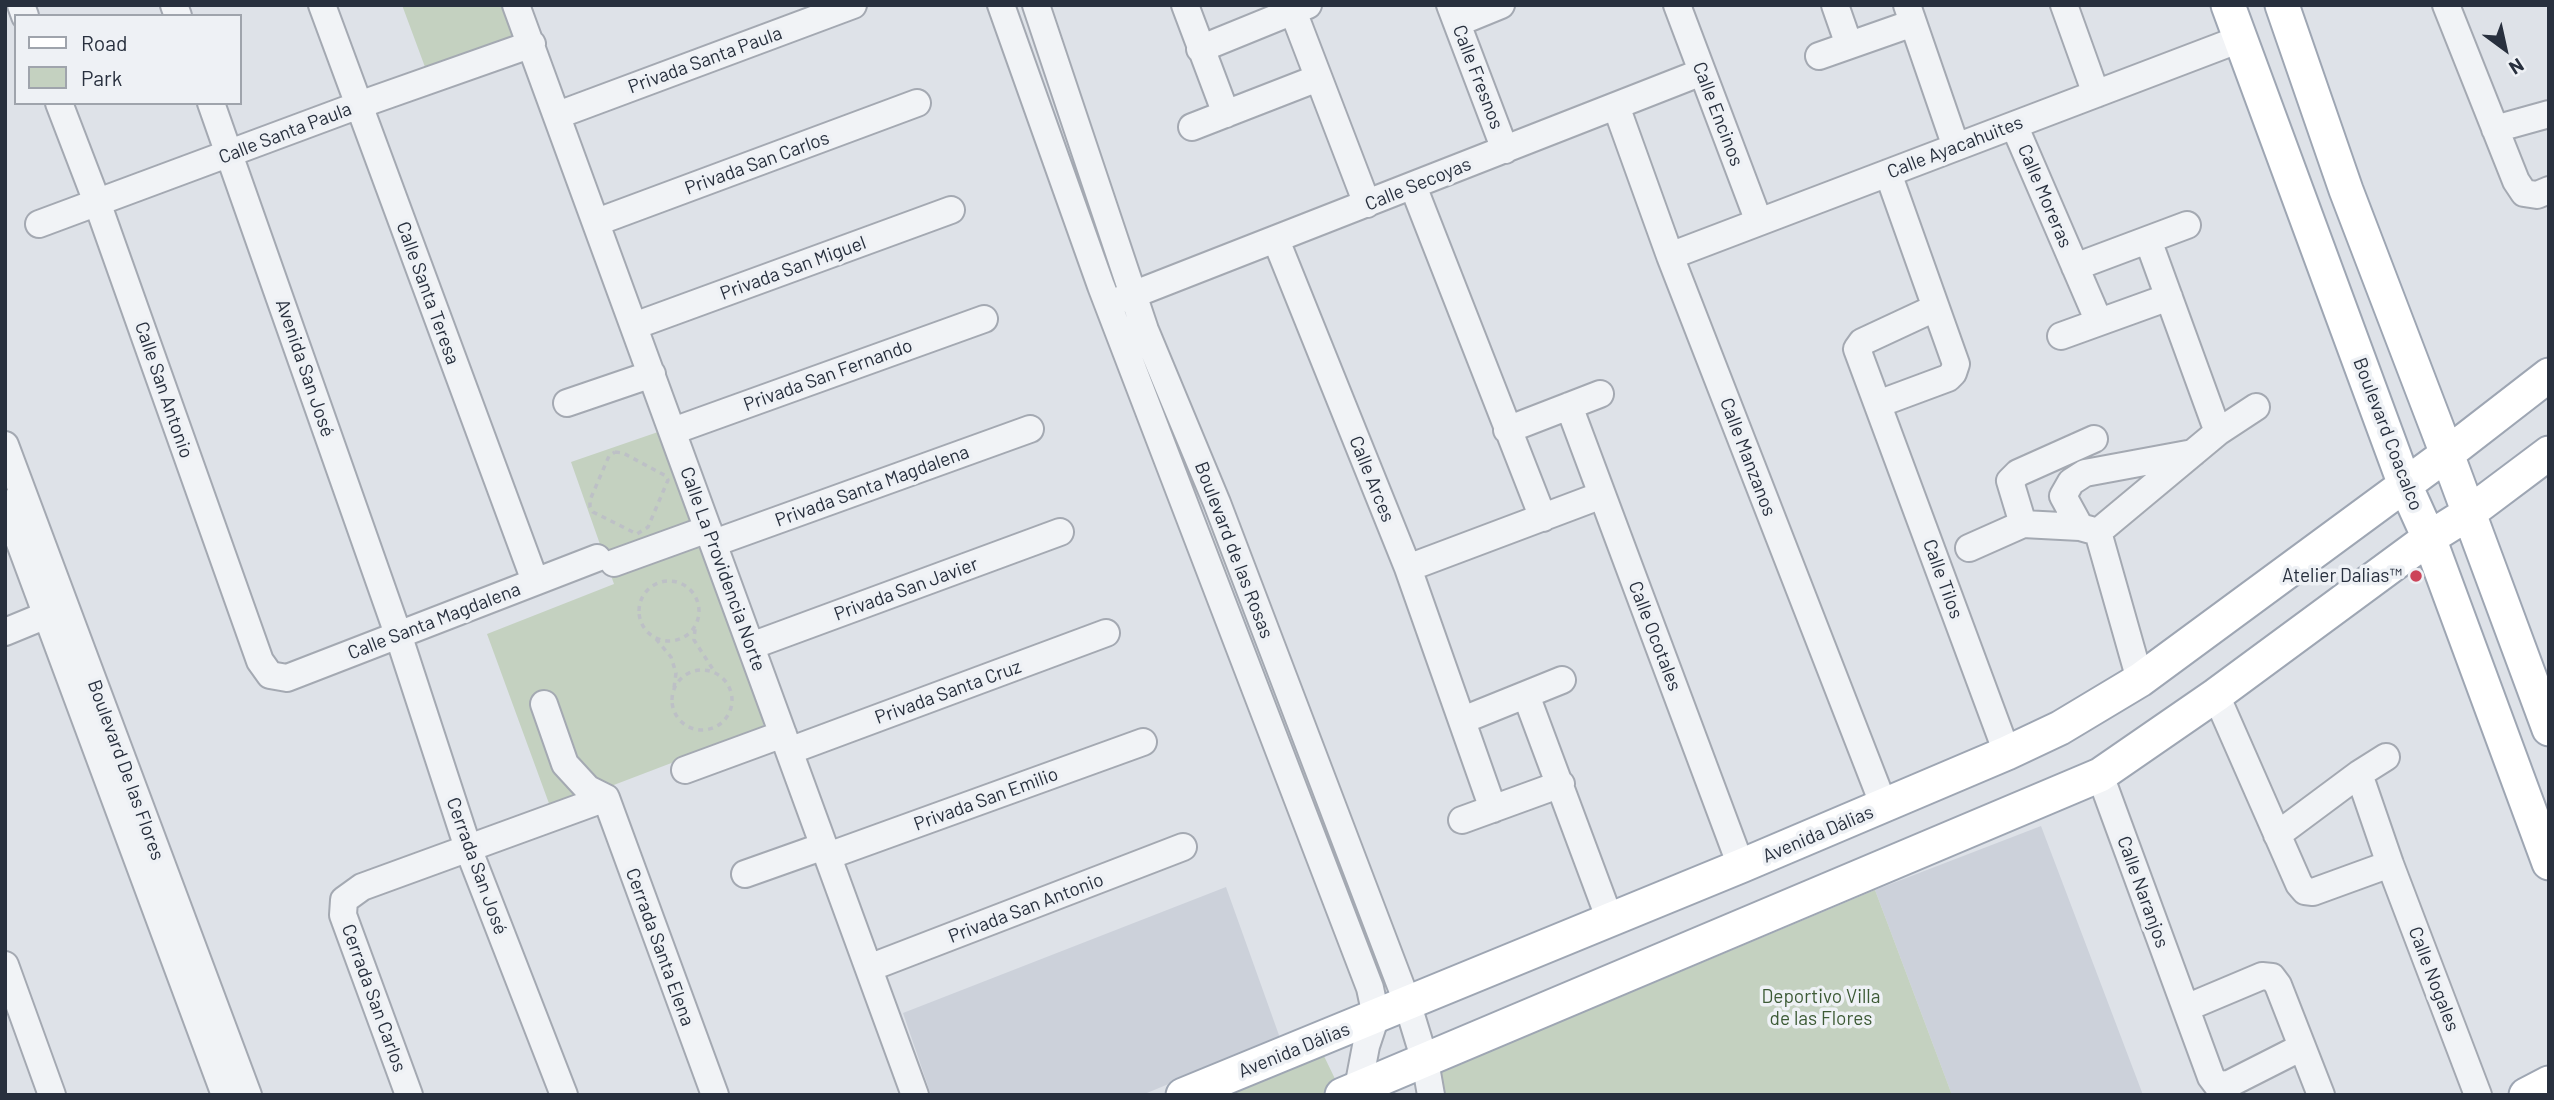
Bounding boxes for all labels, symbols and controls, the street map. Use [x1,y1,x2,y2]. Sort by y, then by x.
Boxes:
legend [14,14,242,105]
north arrow [2470,14,2540,84]
street label: Privada Santa Paula [625,22,785,98]
street label: Calle Fresnos [1448,22,1508,132]
text: Road [81,30,127,55]
text: N [2505,54,2528,80]
street label: Calle Encinos [1688,59,1748,169]
text: Park [81,65,122,90]
street label: Calle Santa Paula [215,97,355,169]
street label: Calle Ayacahuites [1884,111,2026,183]
street label: Privada San Carlos [682,126,832,200]
street label: Calle Moreras [2013,141,2077,251]
street label: Calle Secoyas [1362,152,1474,216]
street label: Calle Santa Teresa [392,218,464,368]
street label: Privada San Miguel [717,231,869,305]
street label: Avenida San José [271,296,339,440]
street label: Calle San Antonio [130,319,198,461]
street label: Privada San Fernando [740,334,916,416]
street label: Boulevard Coacalco [2348,354,2428,514]
street label: Calle Manzanos [1715,395,1781,519]
street label: Calle Arces [1344,433,1400,525]
street label: Privada Santa Magdalena [772,440,972,532]
street label: Boulevard de las Rosas [1190,458,1278,642]
street label: Calle La Providencia Norte [675,464,771,674]
street label: Calle Tilos [1918,536,1968,622]
street label: Privada San Javier [831,552,981,626]
place label: Atelier Dalias™ [2282,565,2402,587]
marker: Atelier Dalias™ [2408,568,2424,584]
street label: Calle Santa Magdalena [344,578,524,664]
street label: Calle Ocotales [1624,578,1686,694]
street label: Privada Santa Cruz [872,655,1024,729]
street label: Boulevard De las Flores [83,677,169,863]
street label: Privada San Emilio [911,762,1061,836]
street label: Cerrada San José [442,794,512,938]
street label: Avenida Dálias [1759,800,1877,868]
street label: Calle Naranjos [2112,833,2174,951]
street label: Cerrada Santa Elena [621,865,699,1029]
street label: Privada San Antonio [945,868,1107,948]
street label: Cerrada San Carlos [337,921,411,1075]
street label: Calle Nogales [2404,923,2464,1035]
park label: Deportivo Villa de las Flores [1762,986,1880,1030]
street label: Avenida Dálias [1235,1017,1353,1083]

